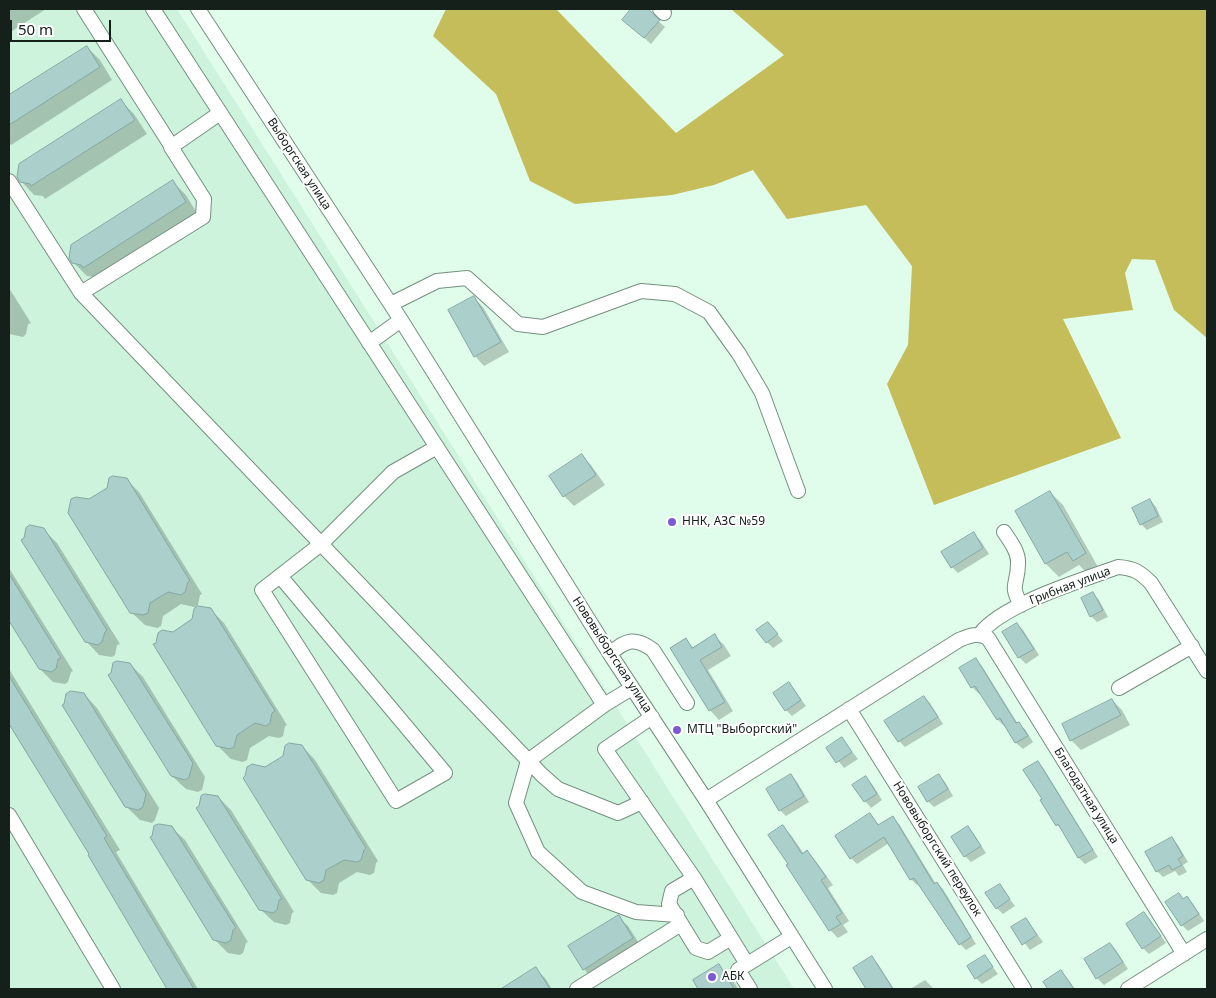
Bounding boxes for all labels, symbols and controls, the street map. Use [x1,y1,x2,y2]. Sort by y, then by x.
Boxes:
scale bar [12,10,114,42]
text: 50 m [18,19,53,39]
street label: Выборгская улица [264,115,334,213]
place label: ННК, АЗС №59 [682,515,765,529]
marker: ННК, АЗС №59 [666,516,678,528]
street label: Грибная улица [1027,564,1113,608]
street label: Нововыборгская улица [569,594,655,716]
place label: МТЦ "Выборгский" [687,723,797,737]
marker: МТЦ "Выборгский" [671,724,683,736]
street label: Благодатная улица [1051,745,1121,847]
street label: Нововыборгский переулок [889,779,985,919]
place label: АБК [722,970,745,984]
marker: АБК [706,971,718,983]

